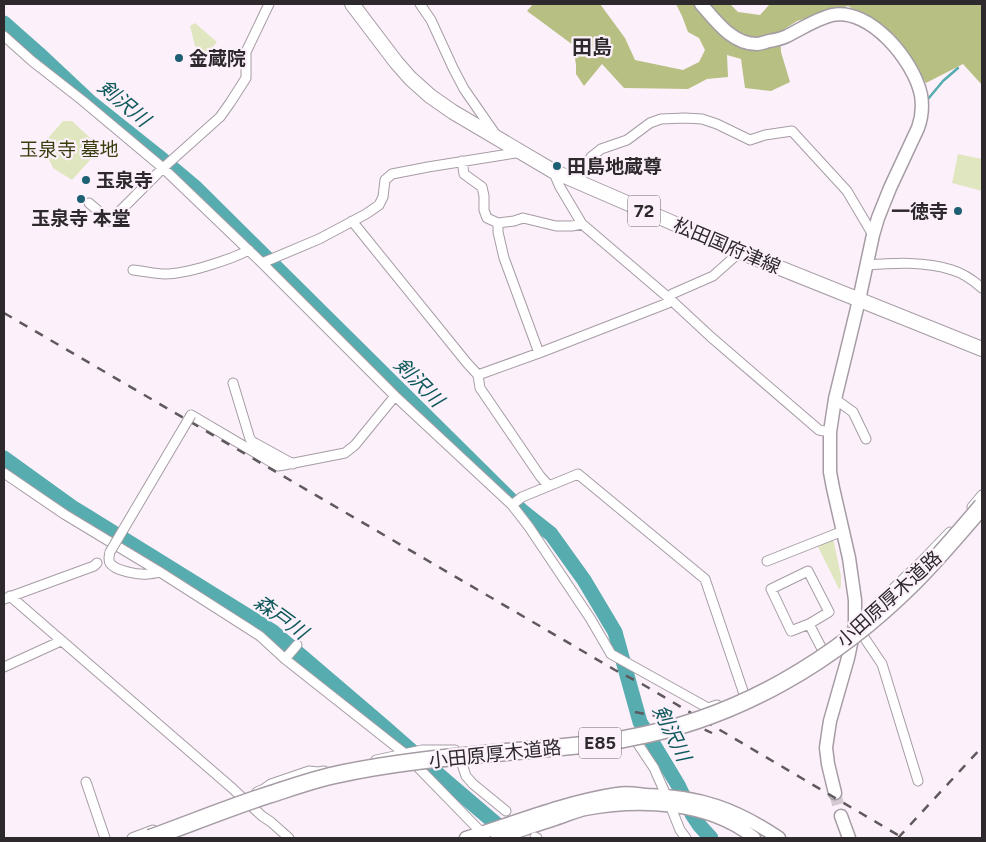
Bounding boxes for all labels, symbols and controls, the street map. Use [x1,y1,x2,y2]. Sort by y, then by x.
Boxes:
district label: 田島 [572,35,612,59]
place label: 金蔵院 [189,47,246,70]
marker: 金蔵院 [173,52,185,64]
water label: 剣沢川 [93,75,156,133]
park label: 玉泉寺 墓地 [19,138,119,161]
place label: 田島地蔵尊 [567,155,662,178]
marker: 田島地蔵尊 [551,160,563,172]
place label: 玉泉寺 [96,169,153,192]
marker: 玉泉寺 [80,174,92,186]
marker: 玉泉寺 本堂 [75,193,87,205]
road number: 72 [628,196,660,227]
place label: 一徳寺 [891,200,948,223]
marker: 一徳寺 [952,205,964,217]
place label: 玉泉寺 本堂 [31,207,131,230]
street label: 松田国府津線 [670,213,784,279]
water label: 剣沢川 [389,352,450,413]
street label: 小田原厚木道路 [832,546,946,652]
water label: 森戸川 [250,590,314,646]
water label: 剣沢川 [648,701,697,767]
road number: E85 [579,728,621,758]
street label: 小田原厚木道路 [428,736,562,772]

